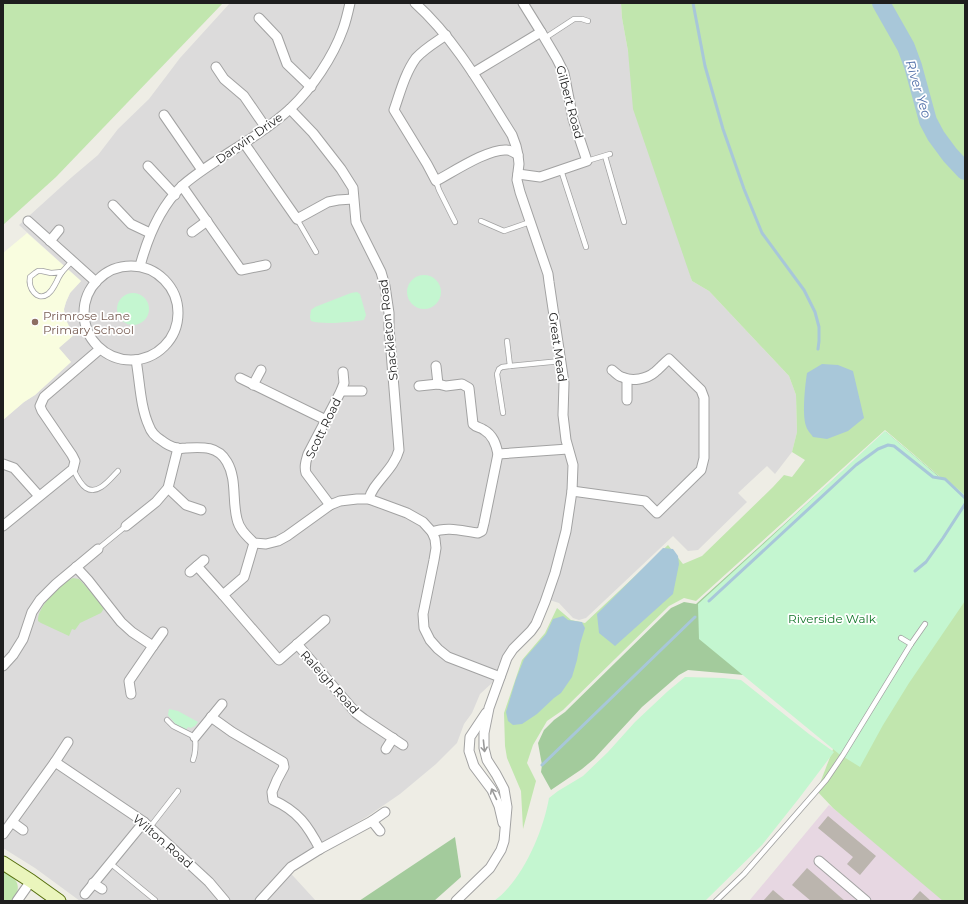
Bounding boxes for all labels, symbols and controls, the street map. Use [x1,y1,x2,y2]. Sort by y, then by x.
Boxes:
water label: River Yeo [903,58,935,120]
street label: Gilbert Road [553,64,587,140]
street label: Darwin Drive [213,109,285,167]
street label: Shackleton Road [375,279,401,381]
place label: Primrose Lane Primary School [43,308,134,337]
street label: Great Mead [546,311,570,383]
marker: Primrose Lane Primary School [30,317,40,327]
street label: Scott Road [302,395,344,461]
park label: Riverside Walk [788,611,877,626]
street label: Raleigh Road [298,647,362,717]
one-way arrow [481,740,488,753]
one-way arrow [490,789,497,801]
street label: Wilton Road [130,811,196,871]

